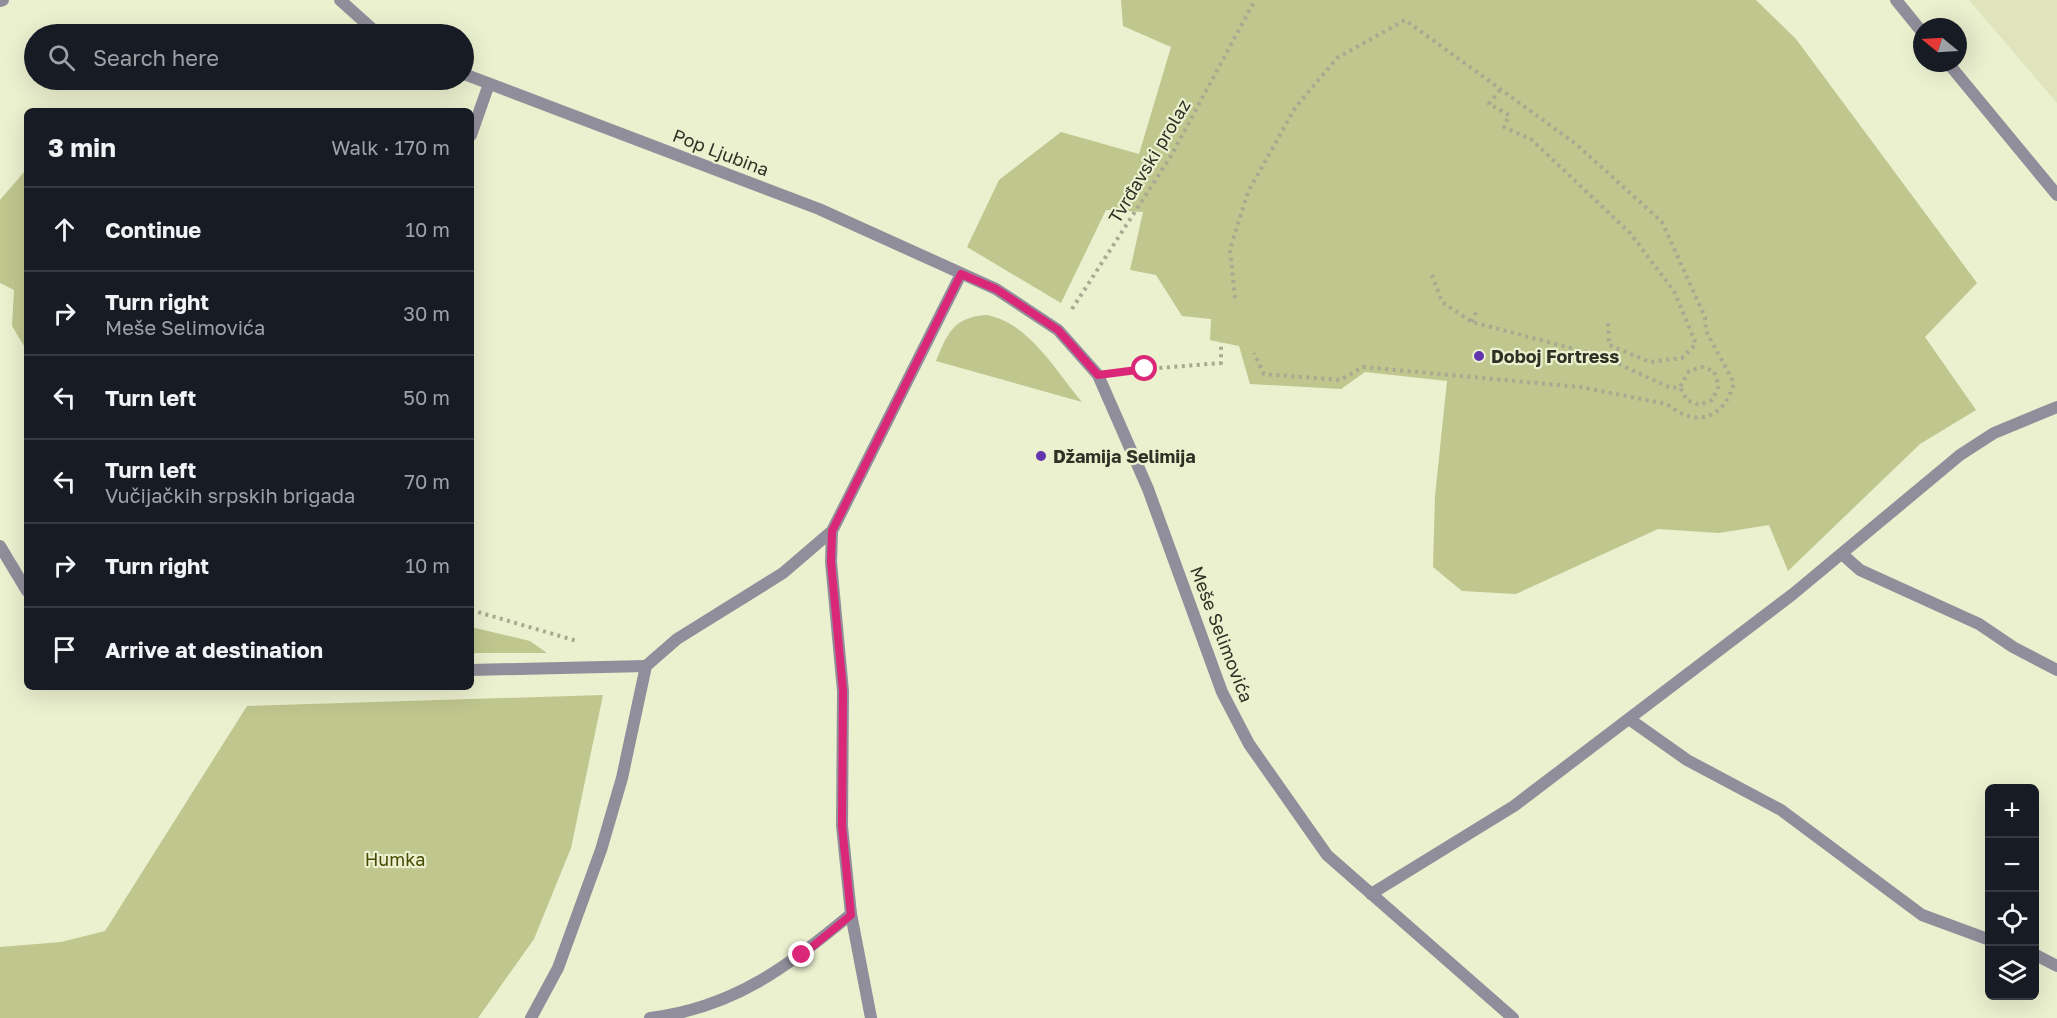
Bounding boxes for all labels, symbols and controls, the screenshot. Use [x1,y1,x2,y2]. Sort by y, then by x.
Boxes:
north arrow [1913,18,1967,72]
search box [24,24,474,90]
icon: search [45,41,78,74]
text: Search here [93,44,219,71]
street label: Tvrđavski prolaz [1103,95,1195,227]
street label: Pop Ljubina [670,124,772,180]
text: 3 min [48,132,116,163]
text: Walk · 170 m [331,135,450,159]
icon: ahead [48,213,81,246]
text: Continue [105,216,201,243]
text: 10 m [405,217,450,241]
text: Turn right [105,288,209,315]
icon: right [48,297,81,330]
text: 30 m [403,301,450,325]
text: Meše Selimovića [105,315,265,339]
place label: Doboj Fortress [1491,345,1619,367]
marker: Doboj Fortress [1472,349,1486,363]
route start [1131,355,1157,381]
icon: left [48,381,81,414]
text: Turn left [105,384,196,411]
text: 50 m [403,385,450,409]
place label: Džamija Selimija [1053,445,1196,467]
marker: Džamija Selimija [1034,449,1048,463]
text: Turn left [105,456,196,483]
icon: left [48,465,81,498]
text: 70 m [404,469,450,493]
text: Vučijačkih srpskih brigada [105,483,355,507]
icon: right [48,549,81,582]
text: Turn right [105,552,209,579]
text: 10 m [405,553,450,577]
street label: Meše Selimovića [1186,563,1258,705]
icon: arrive [48,633,81,666]
text: Arrive at destination [105,636,323,663]
map controls [1985,784,2039,1000]
button: + [1985,784,2039,838]
button: − [1985,838,2039,892]
park label: Humka [365,848,425,870]
button: locate [1985,892,2039,946]
route end [788,941,814,967]
button: layers [1985,946,2039,1000]

